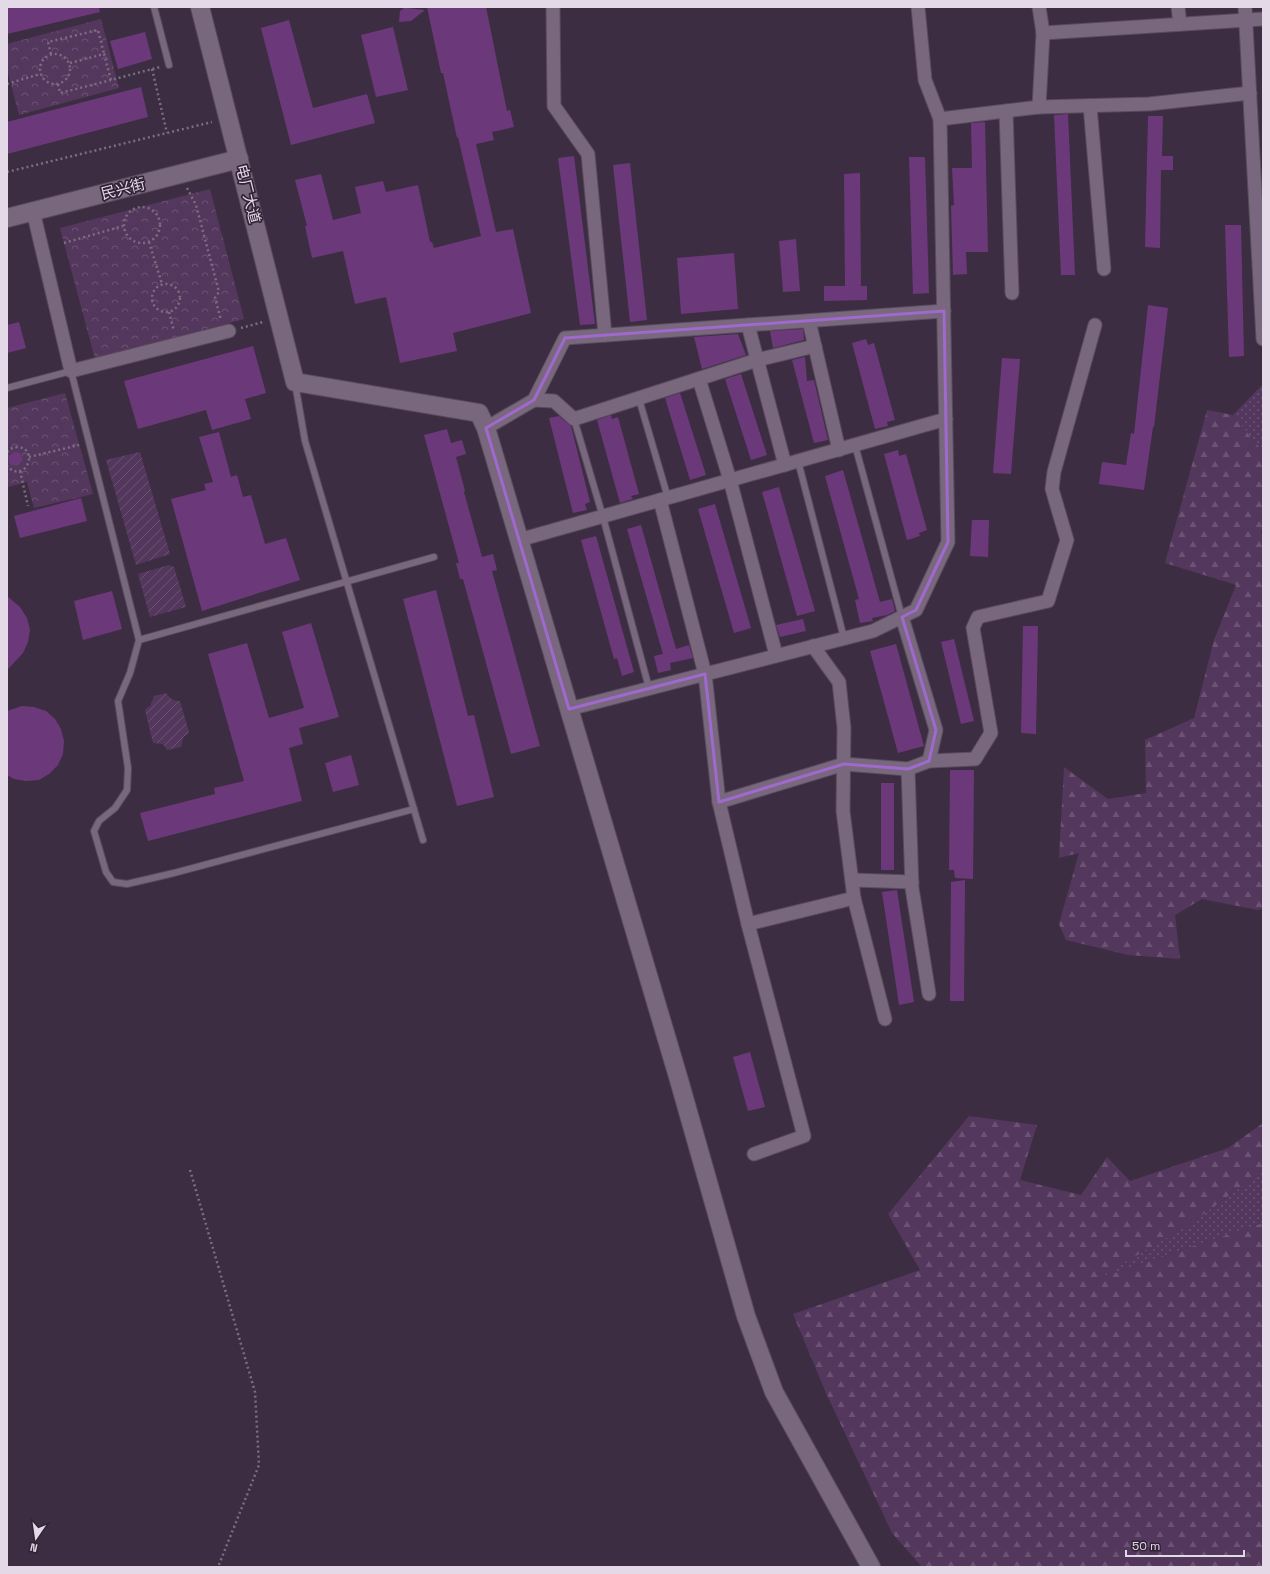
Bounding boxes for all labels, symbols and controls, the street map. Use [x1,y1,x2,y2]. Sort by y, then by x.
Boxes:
street label: 电厂大道 [232,162,265,225]
street label: 民兴街 [99,174,147,203]
north arrow [16,1518,56,1558]
scale bar [1126,1532,1244,1558]
text: 50 m [1132,1538,1160,1554]
text: N [29,1540,39,1555]

